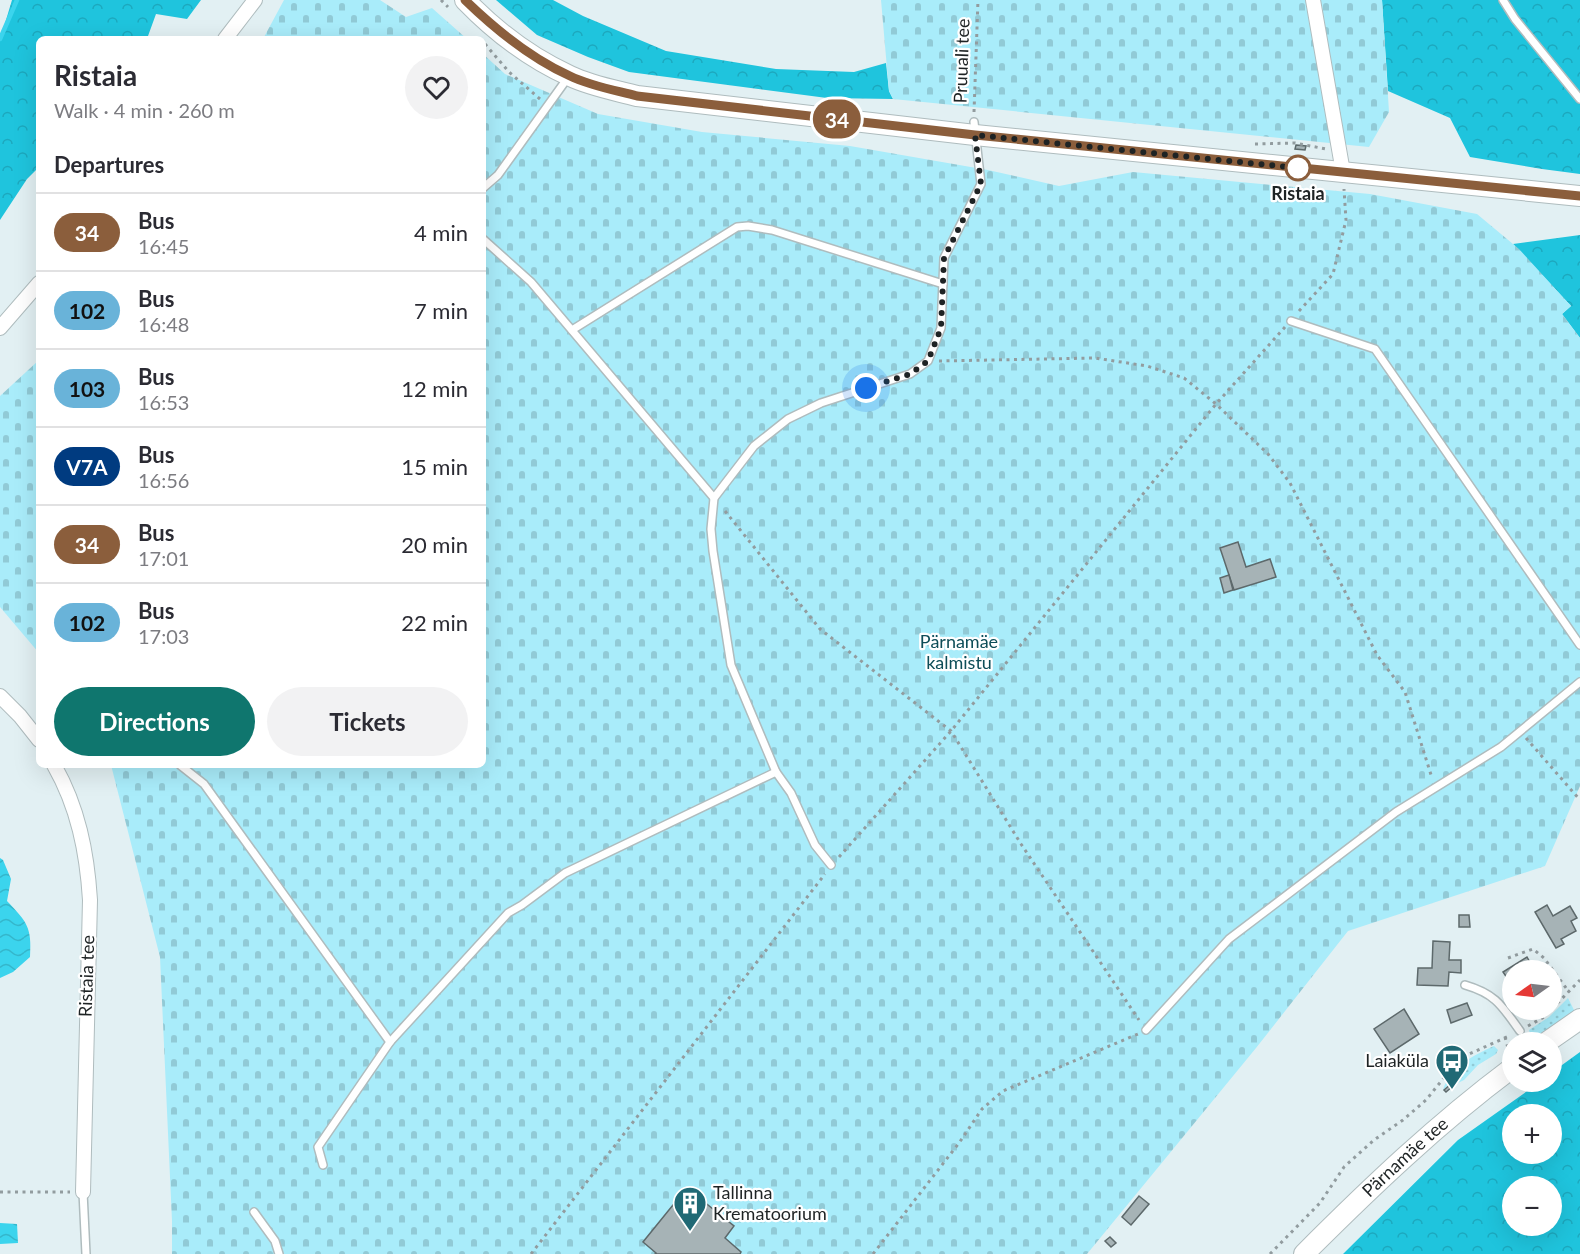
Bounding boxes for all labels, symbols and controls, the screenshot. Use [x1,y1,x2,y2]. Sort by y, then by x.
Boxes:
street label: Pruuali tee [949,18,973,104]
button: heart [405,56,468,119]
text: Ristaia [54,58,137,92]
text: Walk · 4 min · 260 m [54,98,235,122]
line badge: 34 [810,100,864,138]
text: 34 [825,107,849,132]
text: Departures [54,151,164,178]
marker: Ristaia [1285,155,1311,181]
place label: Ristaia [1271,182,1325,204]
text: Bus [138,207,174,234]
text: 4 min [414,219,468,246]
text: 34 [75,220,99,245]
text: 16:45 [138,234,189,258]
text: Bus [138,285,174,312]
text: 7 min [414,297,468,324]
text: 102 [69,298,105,323]
text: 16:48 [138,312,189,336]
text: Bus [138,363,174,390]
your location [851,373,881,403]
text: 12 min [401,375,468,402]
text: 103 [69,376,105,401]
text: 16:53 [138,390,189,414]
text: Bus [138,441,174,468]
text: 15 min [401,453,468,480]
text: V7A [66,454,108,479]
text: 16:56 [138,468,189,492]
text: Bus [138,519,174,546]
text: 20 min [401,531,468,558]
text: 34 [75,532,99,557]
text: 17:01 [138,546,189,570]
text: Bus [138,597,174,624]
text: 22 min [401,609,468,636]
text: 102 [69,610,105,635]
text: 17:03 [138,624,189,648]
park label: Pärnamäe kalmistu [920,630,998,673]
button: Directions [54,687,255,756]
button: Tickets [267,687,468,756]
street label: Ristaia tee [74,935,98,1017]
north arrow [1502,960,1562,1020]
map controls [1502,960,1562,1236]
button: layers [1502,1032,1562,1092]
bus stop icon: Laiaküla [1434,1043,1470,1090]
place label: Laiaküla [1365,1049,1429,1071]
button: + [1502,1104,1562,1164]
street label: Pärnamäe tee [1357,1112,1452,1201]
button: − [1502,1176,1562,1236]
place label: Tallinna Krematoorium [713,1181,827,1224]
building icon: Tallinna Krematoorium [672,1185,708,1232]

